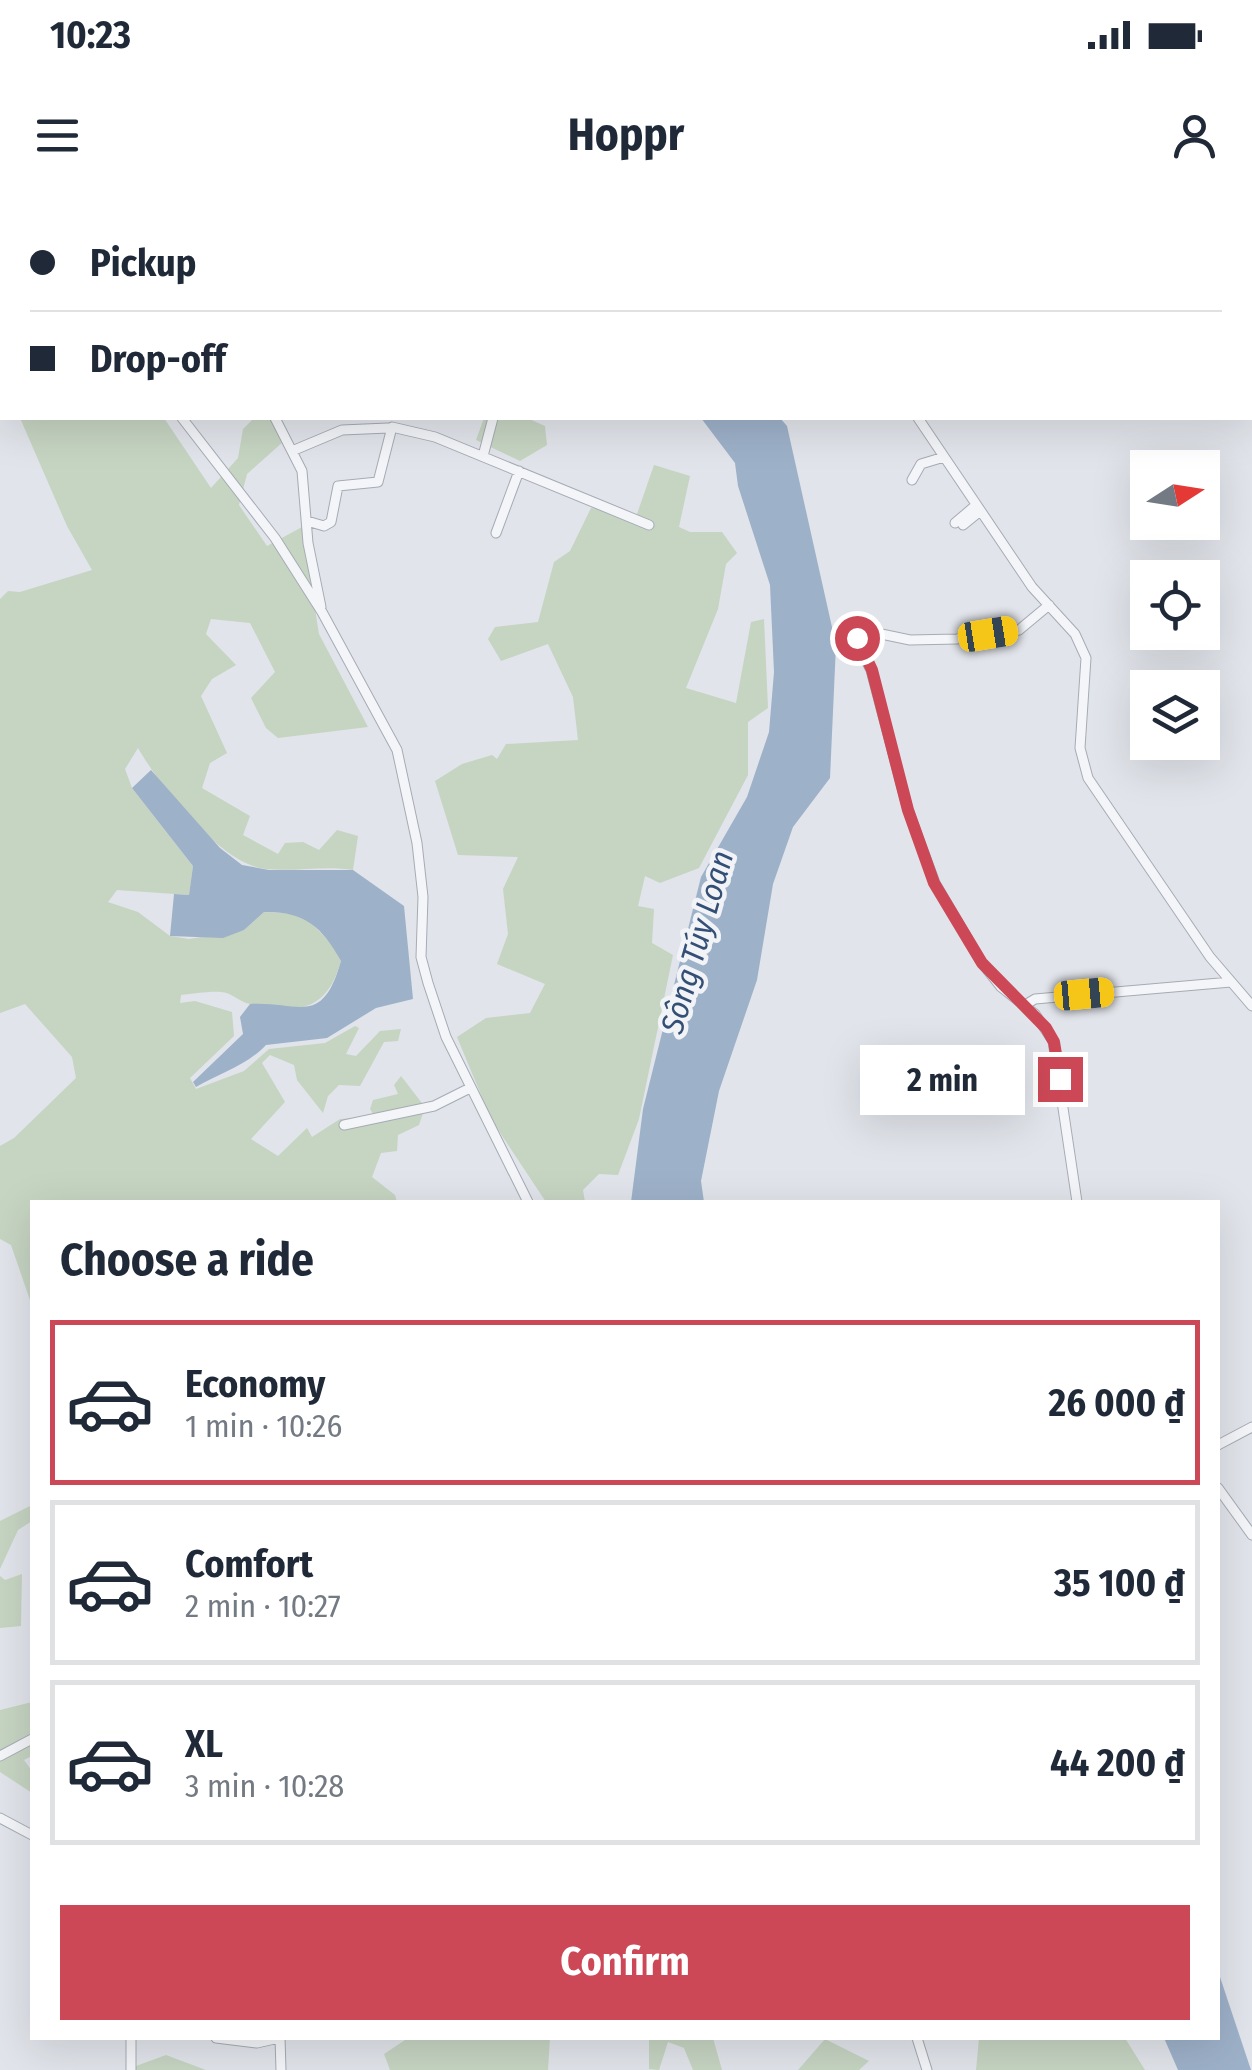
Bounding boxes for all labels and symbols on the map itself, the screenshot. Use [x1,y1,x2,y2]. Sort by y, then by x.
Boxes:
north arrow [1130,450,1220,540]
car [956,614,1020,654]
route start [835,616,880,661]
water label: Sông Túy Loan [653,846,741,1039]
car [1053,976,1115,1012]
callout: 2 min [860,1044,1025,1114]
route end [1038,1057,1083,1102]

